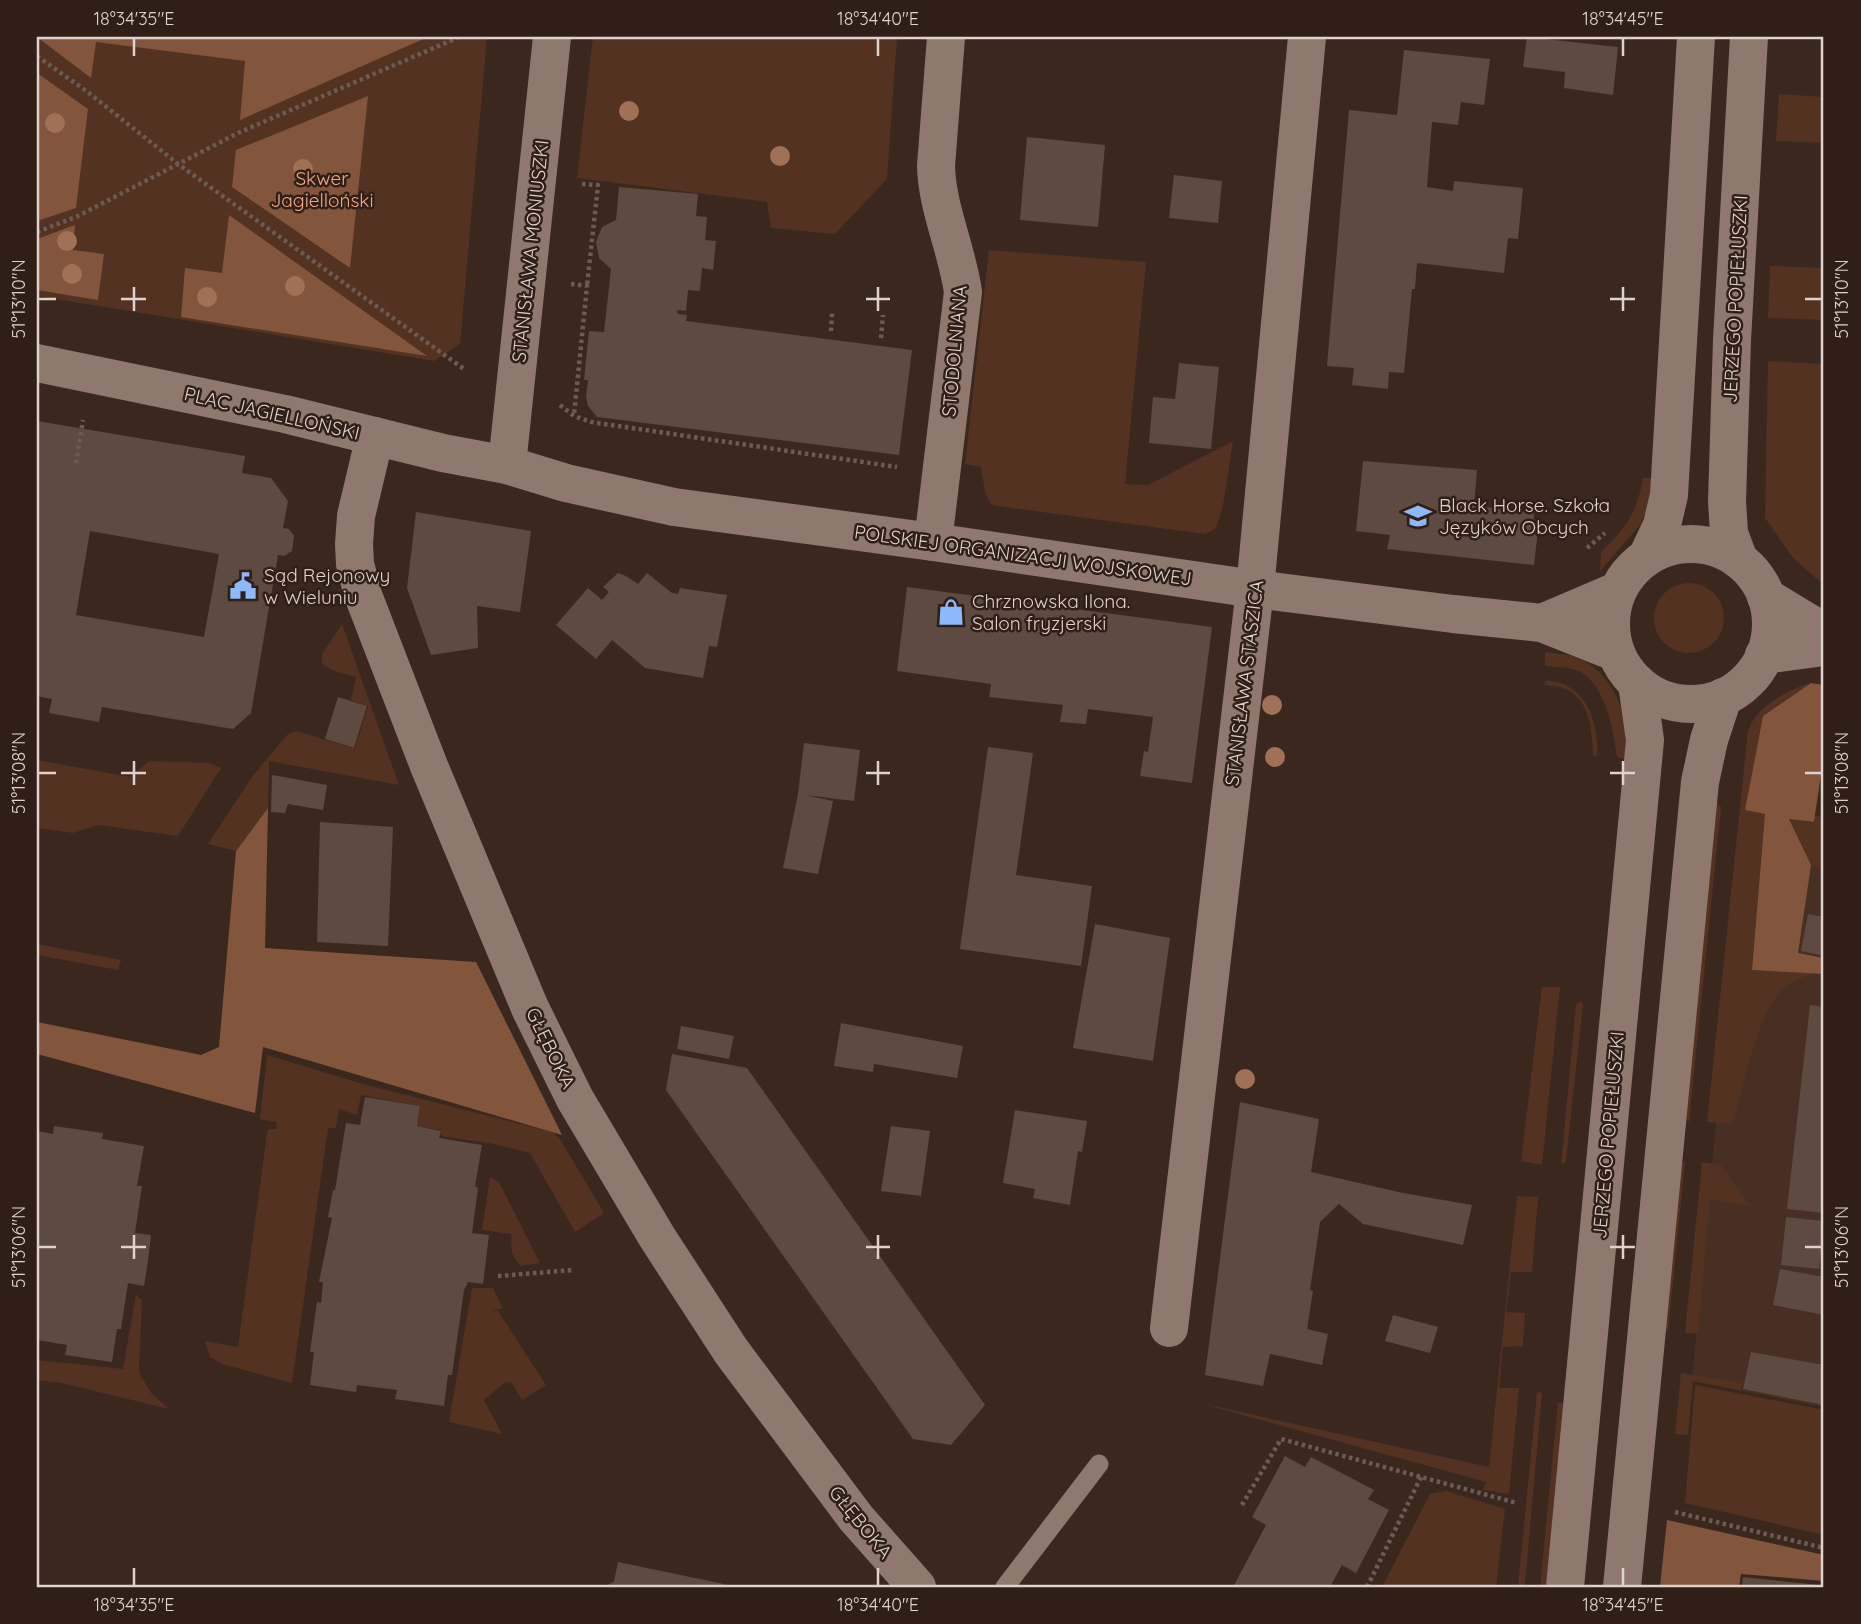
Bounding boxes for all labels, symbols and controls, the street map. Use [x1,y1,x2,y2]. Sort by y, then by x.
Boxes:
text: 18°34'35"E [93,7,175,30]
text: 18°34'40"E [837,7,919,30]
text: 18°34'45"E [1582,7,1664,30]
street label: STANISŁAWA MONIUSZKI [506,138,554,364]
park label: Skwer Jagielloński [270,166,374,212]
street label: JERZEGO POPIEŁUSZKI [1718,195,1752,403]
text: 51°13'10"N [7,259,30,339]
text: 51°13'10"N [1830,259,1853,339]
street label: STODOLNIANA [936,284,972,418]
street label: PLAC JAGIELLOŃSKI [182,381,362,445]
place label: Black Horse. Szkoła Języków Obcych [1439,493,1610,539]
school or university icon: Black Horse. Szkoła Języków Obcych [1403,501,1433,531]
street label: POLSKIEJ ORGANIZACJI WOJSKOWEJ [853,519,1193,591]
place label: Sąd Rejonowy w Wieluniu [264,563,390,609]
public building icon: Sąd Rejonowy w Wieluniu [228,571,258,601]
street label: STANISŁAWA STASZICA [1219,579,1269,787]
place label: Chrznowska Ilona. Salon fryzjerski [972,589,1130,635]
shop icon: Chrznowska Ilona. Salon fryzjerski [936,597,966,627]
text: 51°13'08"N [7,732,30,814]
text: 51°13'08"N [1830,732,1853,814]
street label: GŁĘBOKA [521,1004,581,1092]
street label: JERZEGO POPIEŁUSZKI [1587,1030,1629,1240]
text: 51°13'06"N [7,1206,30,1288]
text: 51°13'06"N [1830,1206,1853,1288]
street label: GŁĘBOKA [824,1481,898,1563]
text: 18°34'35"E [93,1593,175,1616]
text: 18°34'40"E [837,1593,919,1616]
text: 18°34'45"E [1582,1593,1664,1616]

